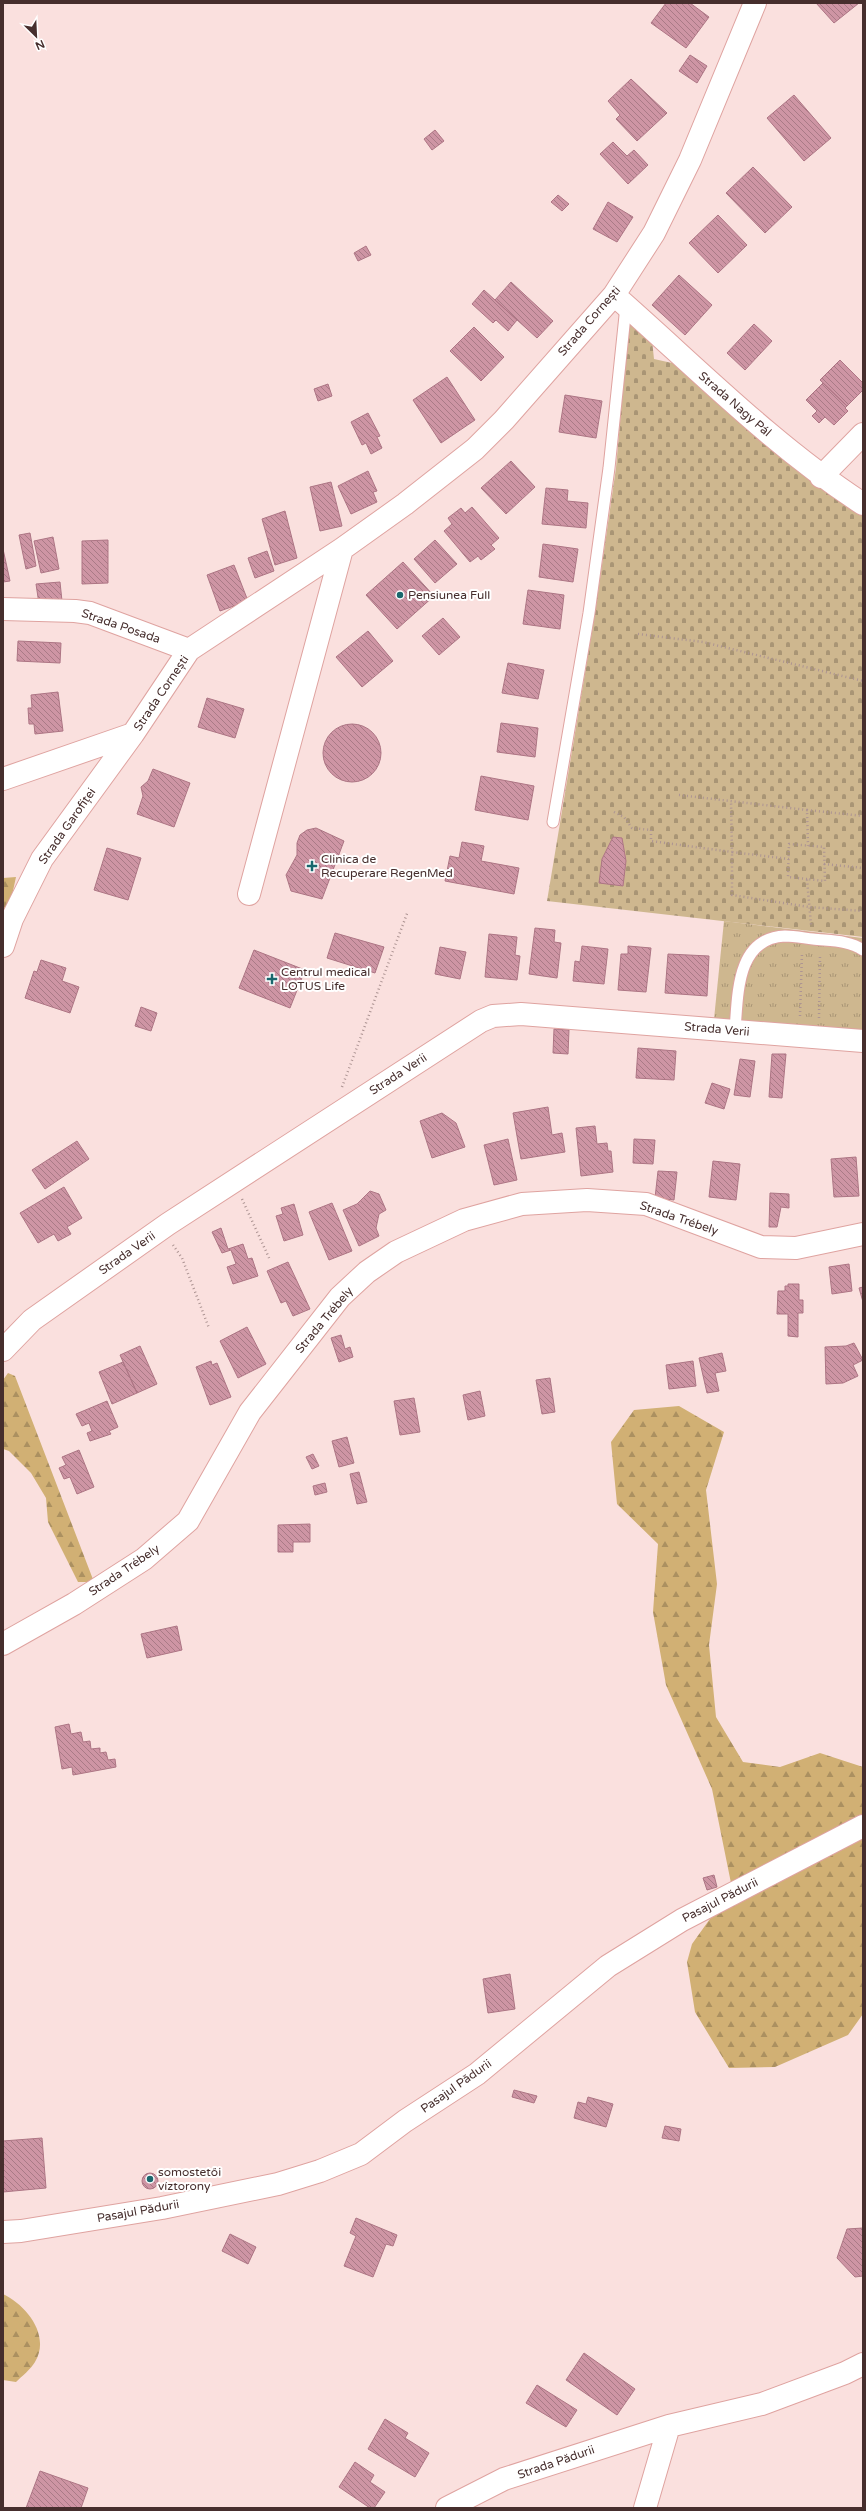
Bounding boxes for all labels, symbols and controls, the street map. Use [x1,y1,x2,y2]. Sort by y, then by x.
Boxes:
north arrow [16,16,56,56]
text: N [33,37,47,52]
street label: Strada Cornești [555,283,623,359]
street label: Strada Nagy Pál [696,369,774,439]
place label: Pensiunea Full [408,588,490,602]
marker: Pensiunea Full [395,590,405,600]
street label: Strada Posada [80,606,162,646]
street label: Strada Cornești [131,653,191,733]
street label: Strada Garofiței [35,785,99,867]
place label: Clinica de Recuperare RegenMed [321,852,453,880]
marker: Clinica de Recuperare RegenMed [306,860,318,872]
place label: Centrul medical LOTUS Life [281,965,370,993]
marker: Centrul medical LOTUS Life [266,973,278,985]
street label: Strada Verii [684,1019,750,1039]
street label: Strada Verii [367,1050,429,1098]
street label: Strada Trébely [638,1198,721,1238]
street label: Strada Verii [96,1228,158,1278]
street label: Strada Trébely [292,1284,356,1356]
street label: Strada Trébely [86,1541,162,1599]
street label: Pasajul Pădurii [680,1875,760,1925]
street label: Pasajul Pădurii [418,2056,494,2116]
place label: somostetői víztorony [158,2165,221,2193]
marker: somostetői víztorony [145,2174,155,2184]
street label: Pasajul Pădurii [96,2197,180,2225]
street label: Strada Pădurii [516,2442,596,2482]

